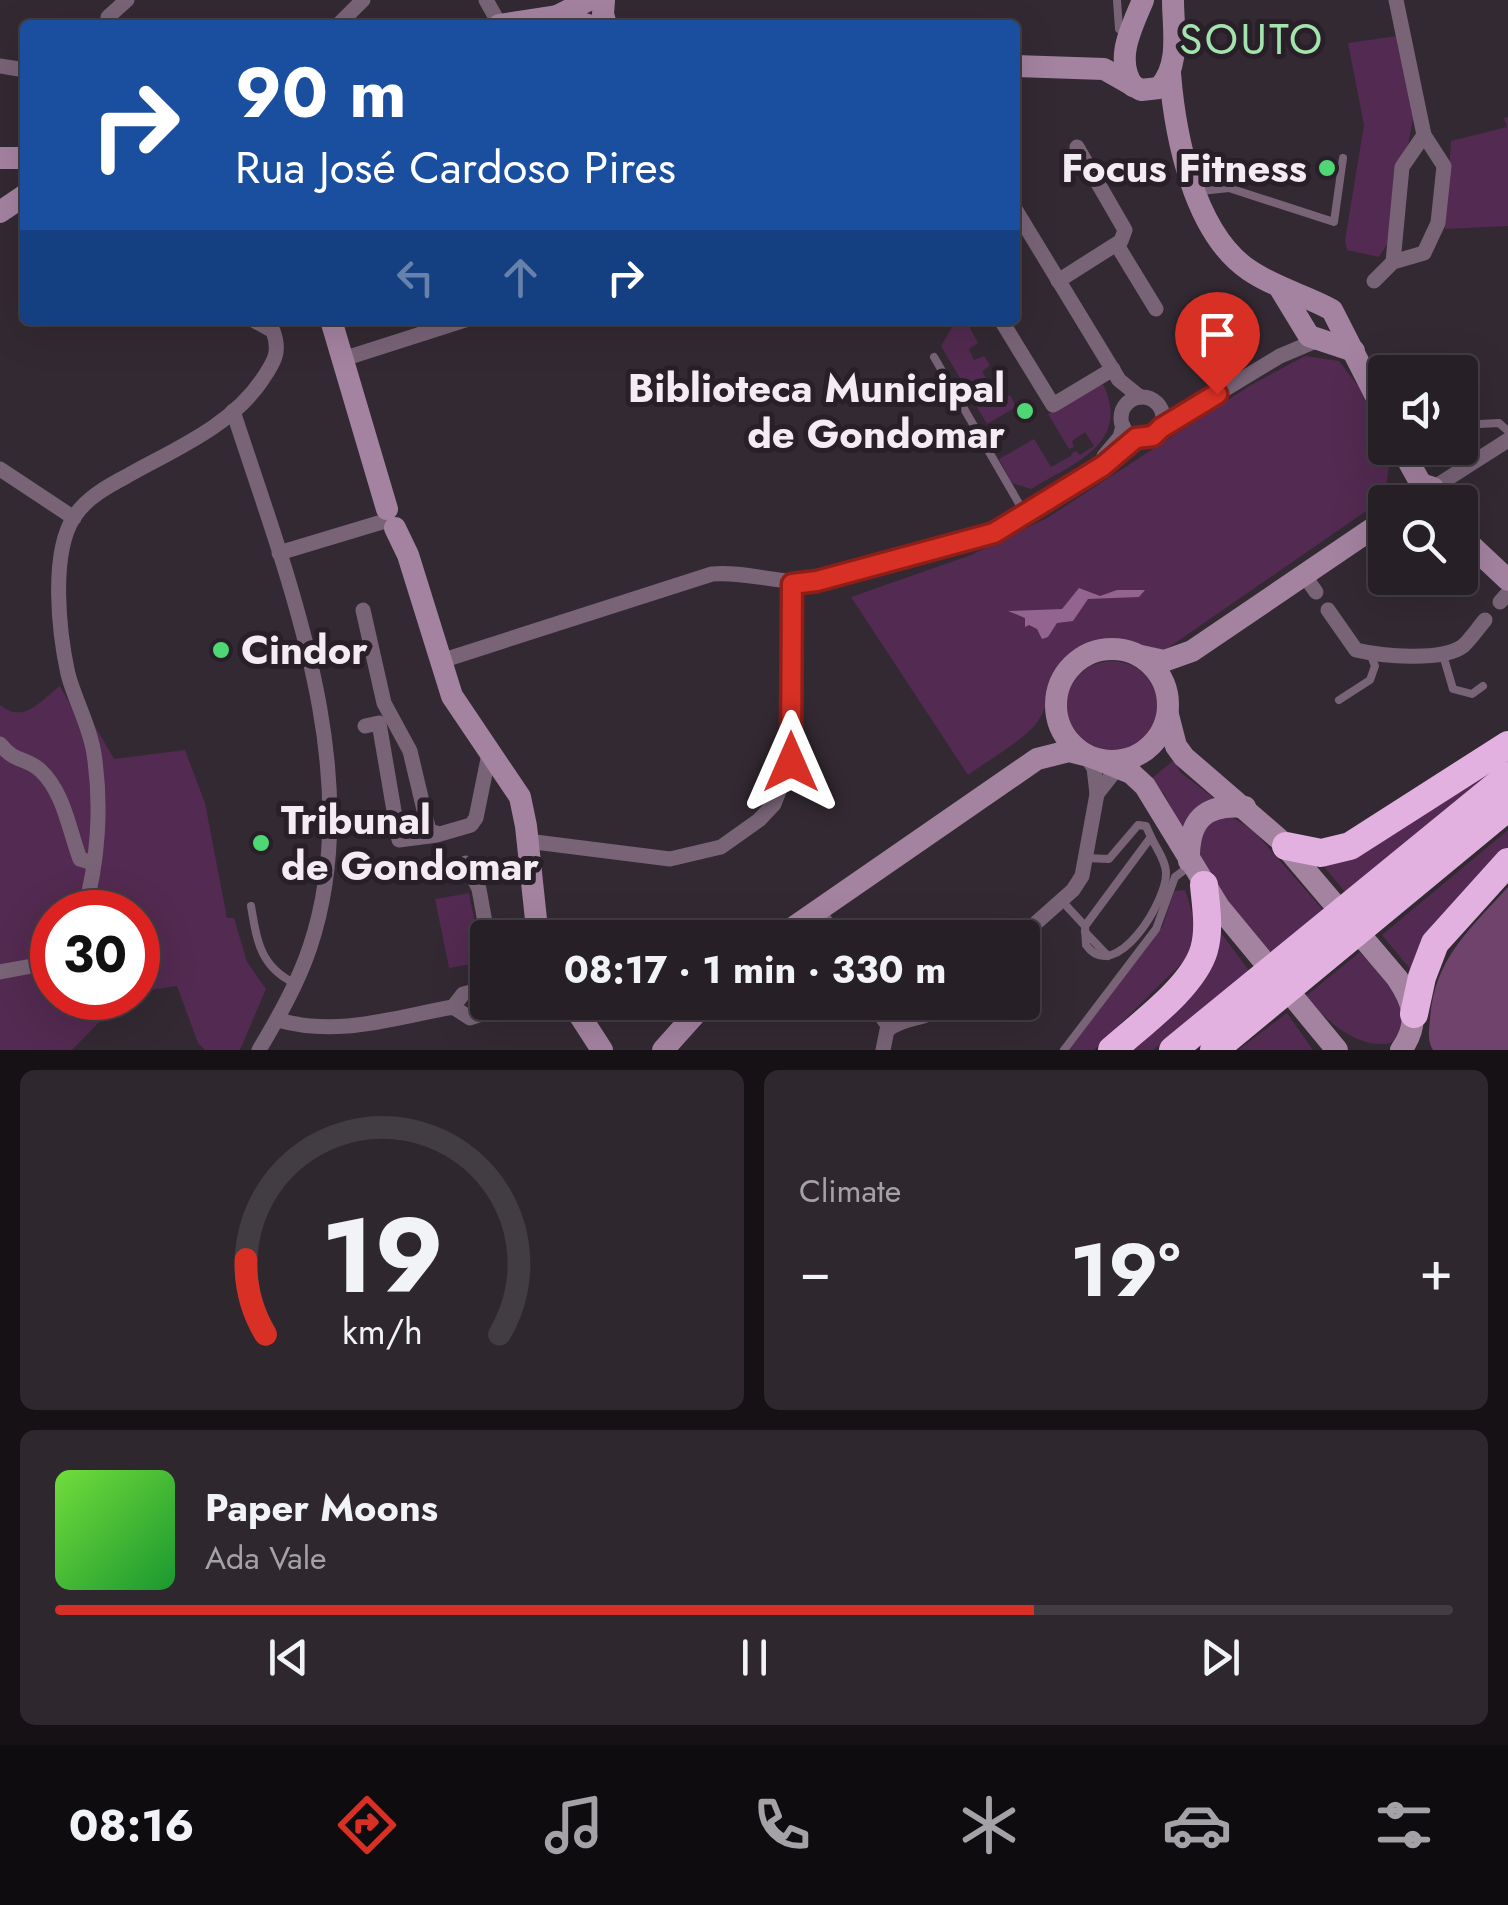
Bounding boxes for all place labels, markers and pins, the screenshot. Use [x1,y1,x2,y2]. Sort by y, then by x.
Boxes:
place label: Focus Fitness [1061,139,1307,197]
marker: Focus Fitness [1316,157,1338,179]
pin [1175,292,1260,395]
place label: Biblioteca Municipal de Gondomar [628,359,1006,463]
marker: Biblioteca Municipal de Gondomar [1014,400,1036,422]
place label: Cindor [241,621,368,679]
marker: Cindor [210,639,232,661]
place label: Tribunal de Gondomar [281,791,539,895]
marker: Tribunal de Gondomar [250,832,272,854]

